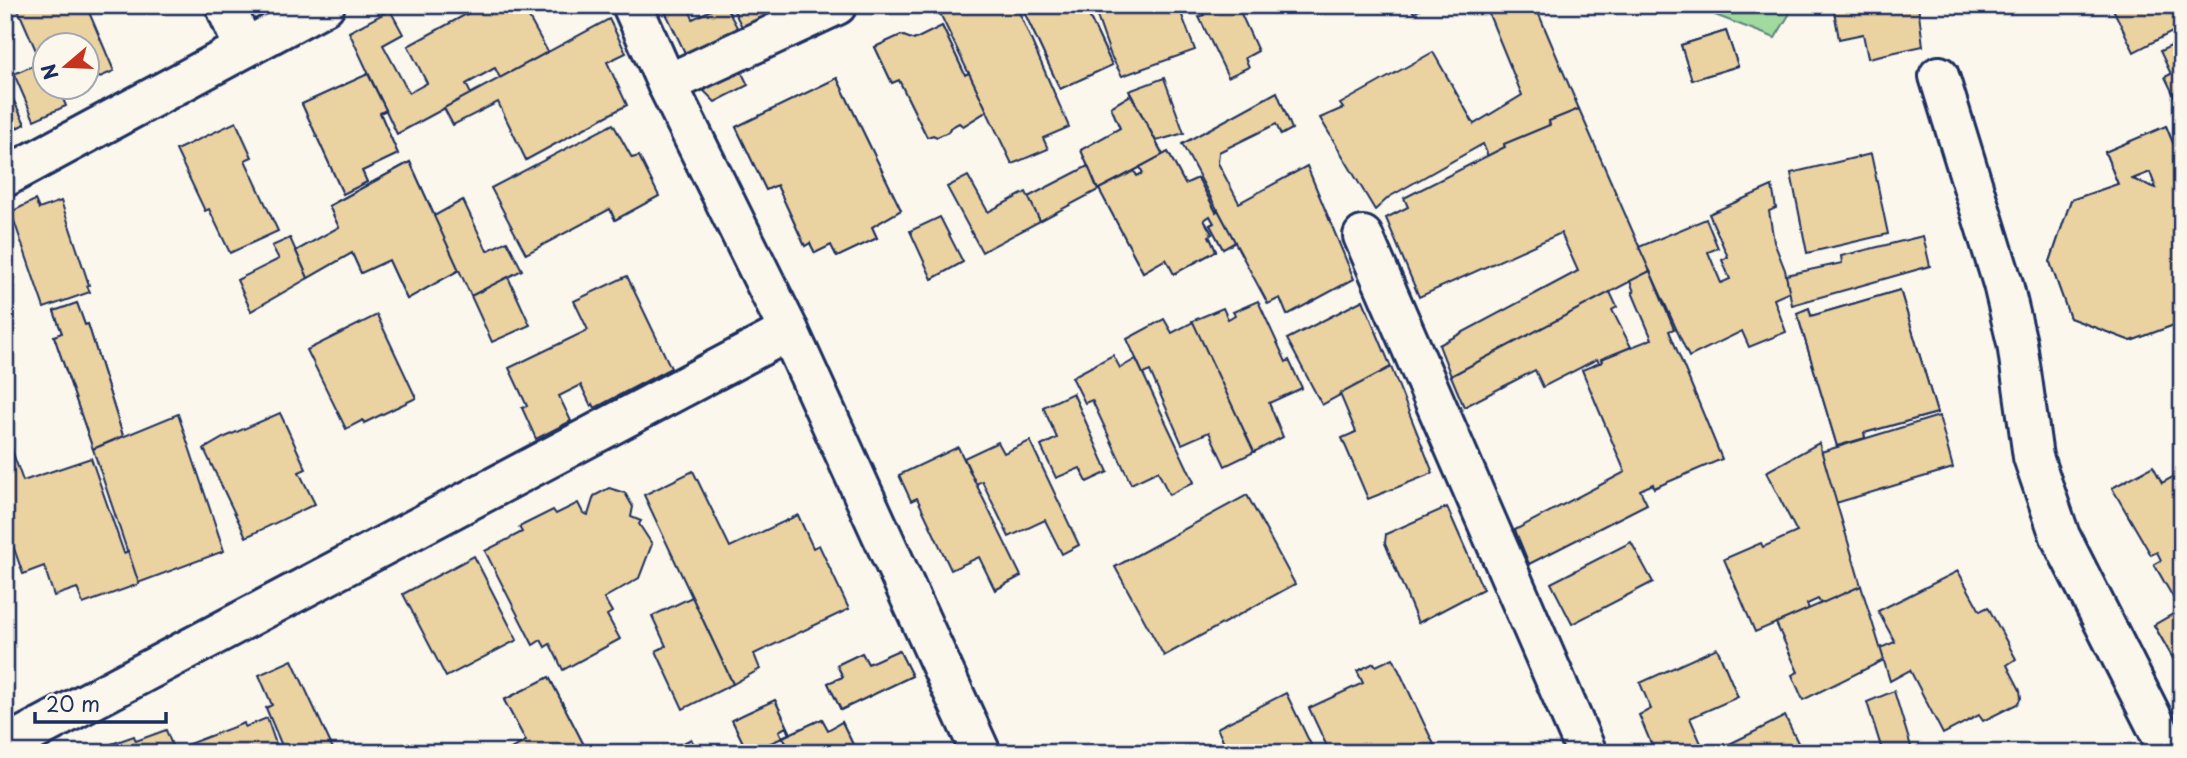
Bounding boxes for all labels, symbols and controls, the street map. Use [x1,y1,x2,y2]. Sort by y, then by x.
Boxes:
north arrow [32,32,102,102]
text: N [33,60,65,84]
scale bar [35,681,166,725]
text: 20 m [46,687,100,719]

